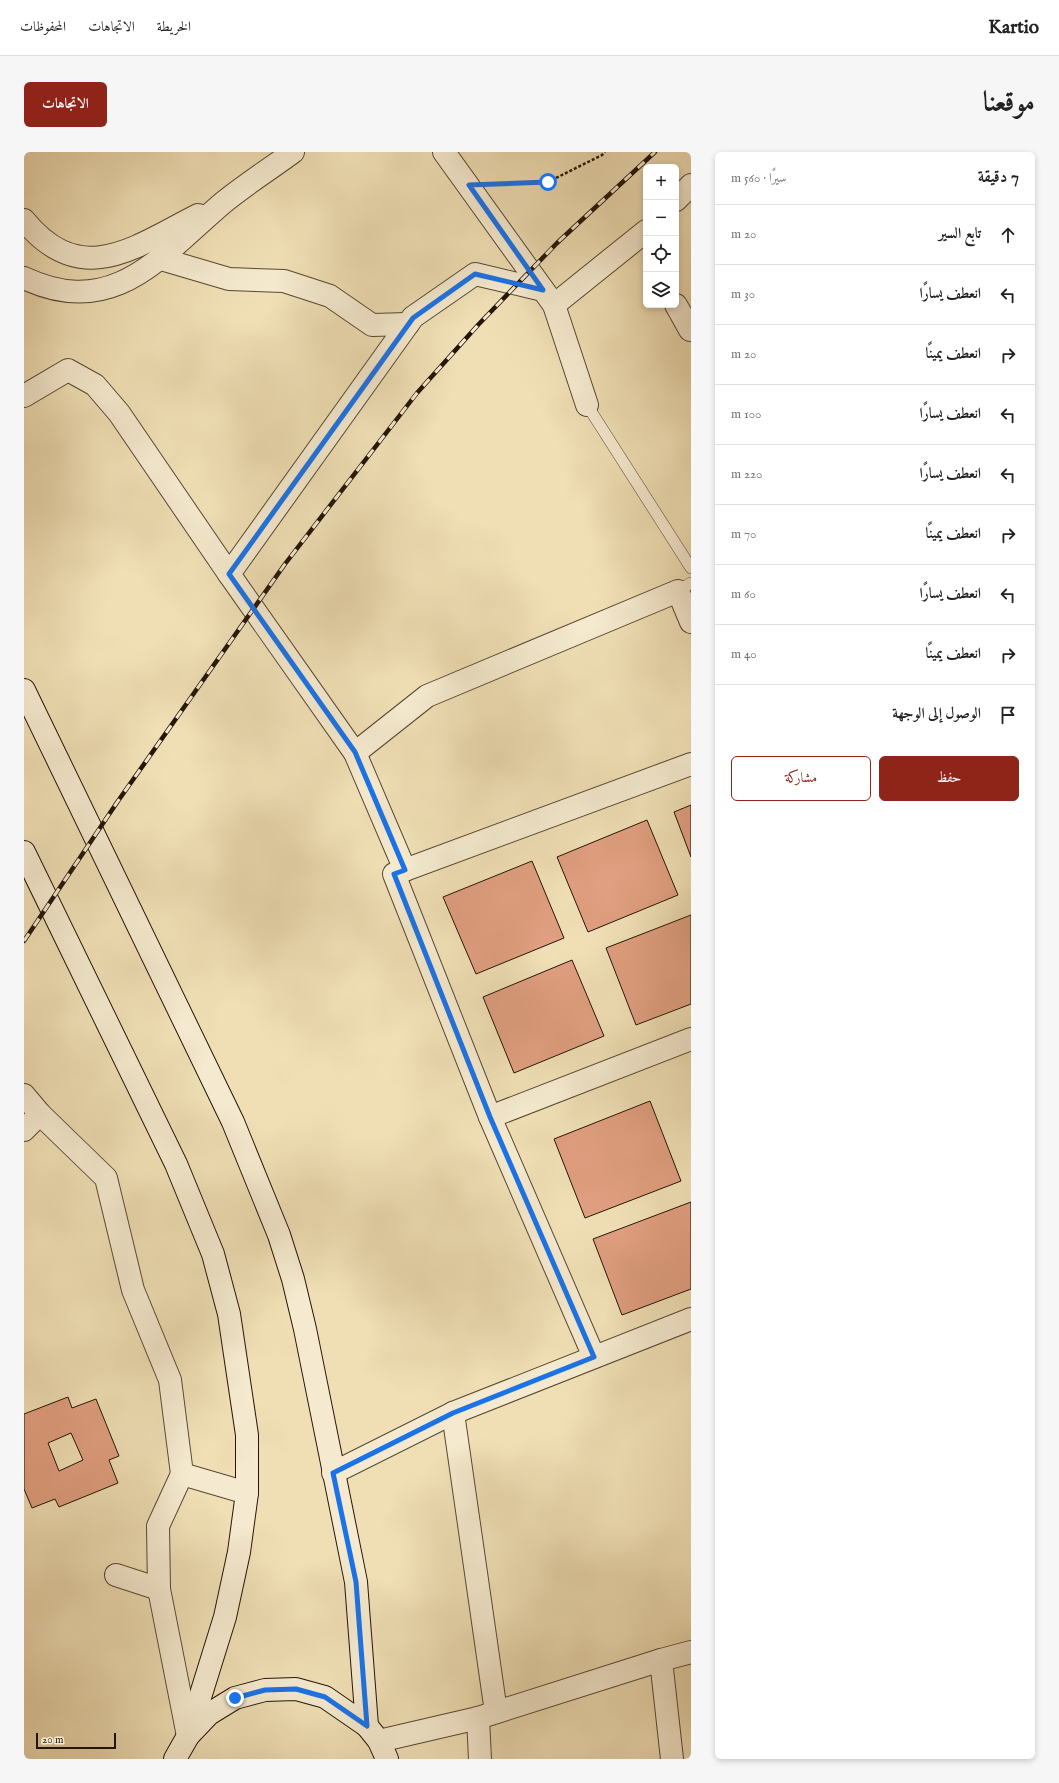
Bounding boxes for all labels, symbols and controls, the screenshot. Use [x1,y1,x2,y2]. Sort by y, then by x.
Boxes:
text: Kartio [988,16,1039,40]
text: المحفوظات [20,18,66,36]
text: الاتجاهات [88,18,135,36]
text: الخريطة [157,18,191,36]
button: الاتجاهات [24,82,107,127]
text: موقعنا [983,86,1035,121]
map controls [643,164,679,308]
button: + [643,164,679,200]
text: 7 دقيقة [978,167,1019,188]
text: سيرًا · 560 m [731,170,786,187]
route start [539,173,557,191]
button: − [643,200,679,236]
text: تابع السير [939,224,981,243]
icon: ahead [997,224,1019,246]
text: 20 m [731,226,756,243]
button: locate [643,236,679,272]
button: layers [643,272,679,308]
text: انعطف يسارًا [919,284,981,303]
icon: left [997,284,1019,306]
text: 30 m [731,286,755,303]
text: انعطف يمينًا [925,344,981,363]
icon: right [997,344,1019,366]
text: 20 m [731,346,756,363]
text: انعطف يسارًا [919,404,981,423]
icon: left [997,404,1019,426]
text: 100 m [731,406,761,423]
text: انعطف يسارًا [919,464,981,483]
icon: left [997,464,1019,486]
text: 220 m [731,466,762,483]
text: انعطف يمينًا [925,524,981,543]
icon: right [997,524,1019,546]
text: 70 m [731,526,756,543]
text: انعطف يسارًا [919,584,981,603]
icon: left [997,584,1019,606]
text: 60 m [731,586,756,603]
text: انعطف يمينًا [925,644,981,663]
icon: right [997,644,1019,666]
text: 40 m [731,646,757,663]
text: الوصول إلى الوجهة [892,704,981,723]
icon: arrive [997,704,1019,726]
button: مشاركة [731,756,871,801]
button: حفظ [879,756,1019,801]
route end [226,1689,244,1707]
scale bar [36,1731,116,1750]
text: 20 m [42,1733,63,1747]

